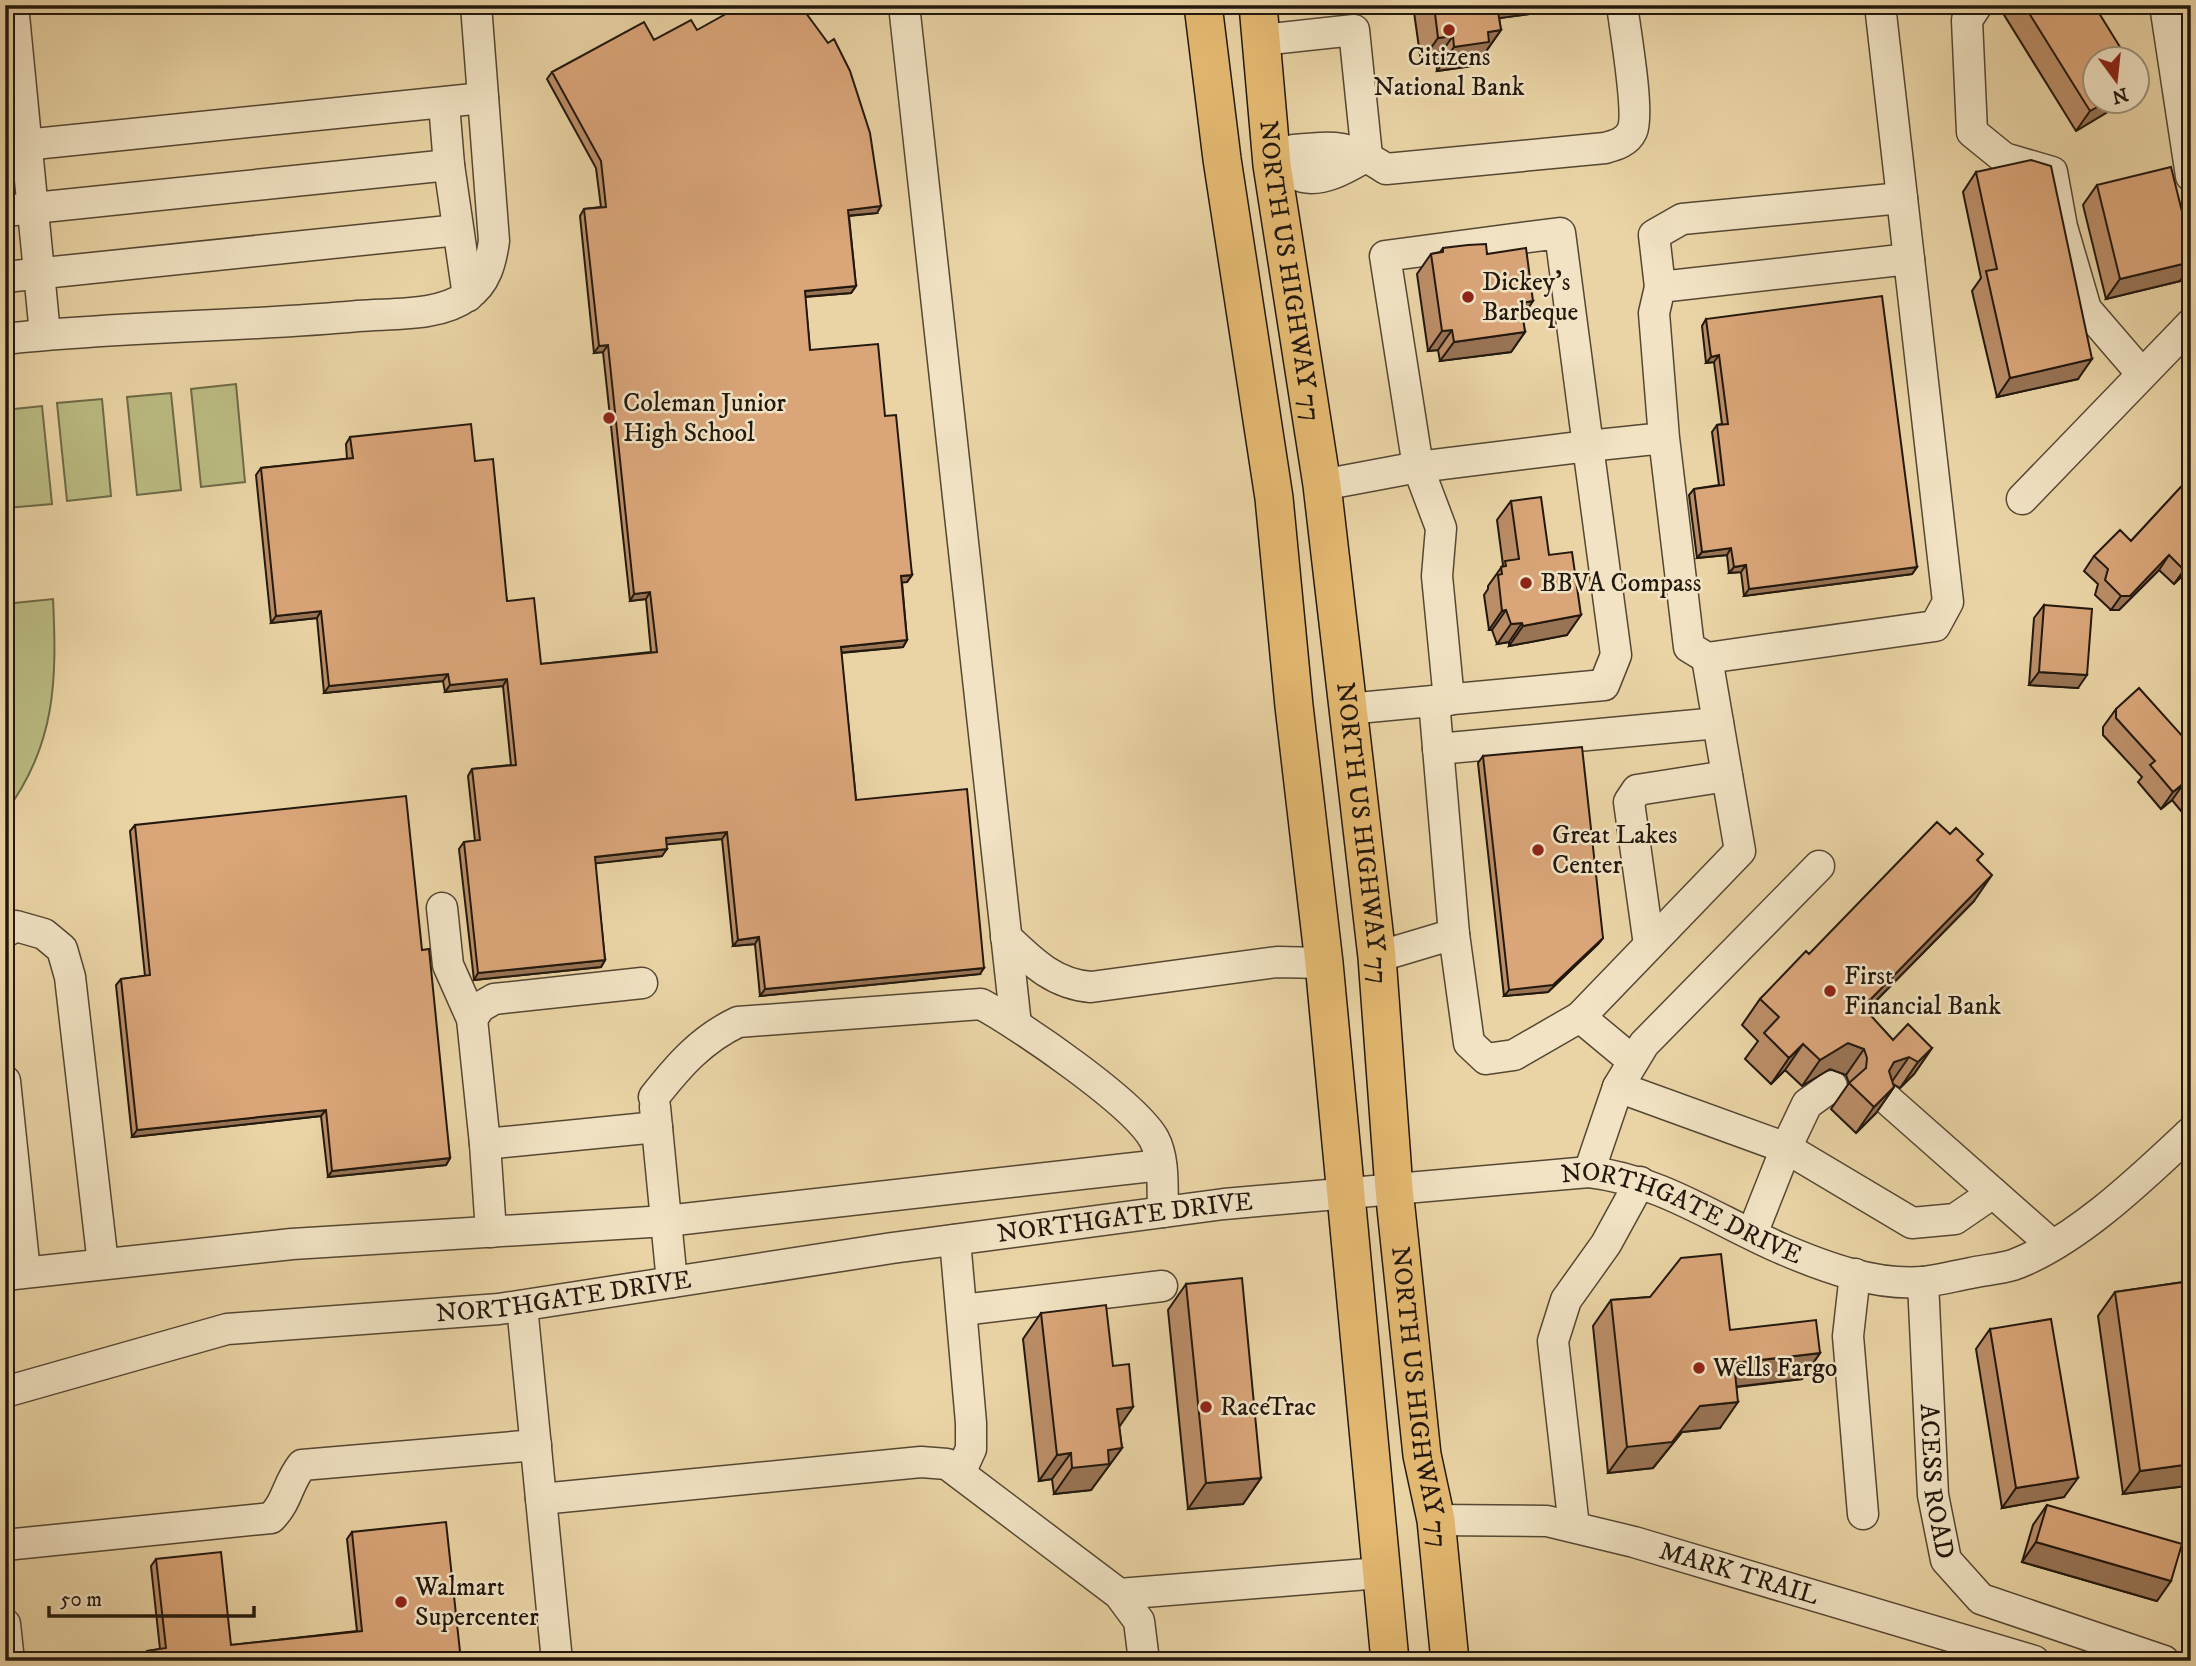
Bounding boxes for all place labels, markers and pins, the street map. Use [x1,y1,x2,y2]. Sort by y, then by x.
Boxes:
marker: Citizens National Bank [1441,22,1457,38]
place label: Citizens National Bank [1373,41,1525,104]
place label: Dickey's Barbeque [1482,266,1578,329]
marker: Dickey's Barbeque [1460,289,1476,305]
place label: Coleman Junior High School [623,387,786,450]
marker: Coleman Junior High School [601,410,617,426]
place label: BBVA Compass [1540,567,1701,600]
marker: BBVA Compass [1518,575,1534,591]
place label: Great Lakes Center [1552,819,1677,882]
marker: Great Lakes Center [1530,842,1546,858]
place label: First Financial Bank [1844,960,2001,1023]
marker: First Financial Bank [1822,983,1838,999]
place label: Wells Fargo [1712,1352,1837,1385]
marker: Wells Fargo [1691,1360,1707,1376]
place label: RaceTrac [1220,1391,1316,1424]
marker: RaceTrac [1198,1399,1214,1415]
place label: Walmart Supercenter [414,1571,539,1634]
marker: Walmart Supercenter [393,1594,409,1610]

